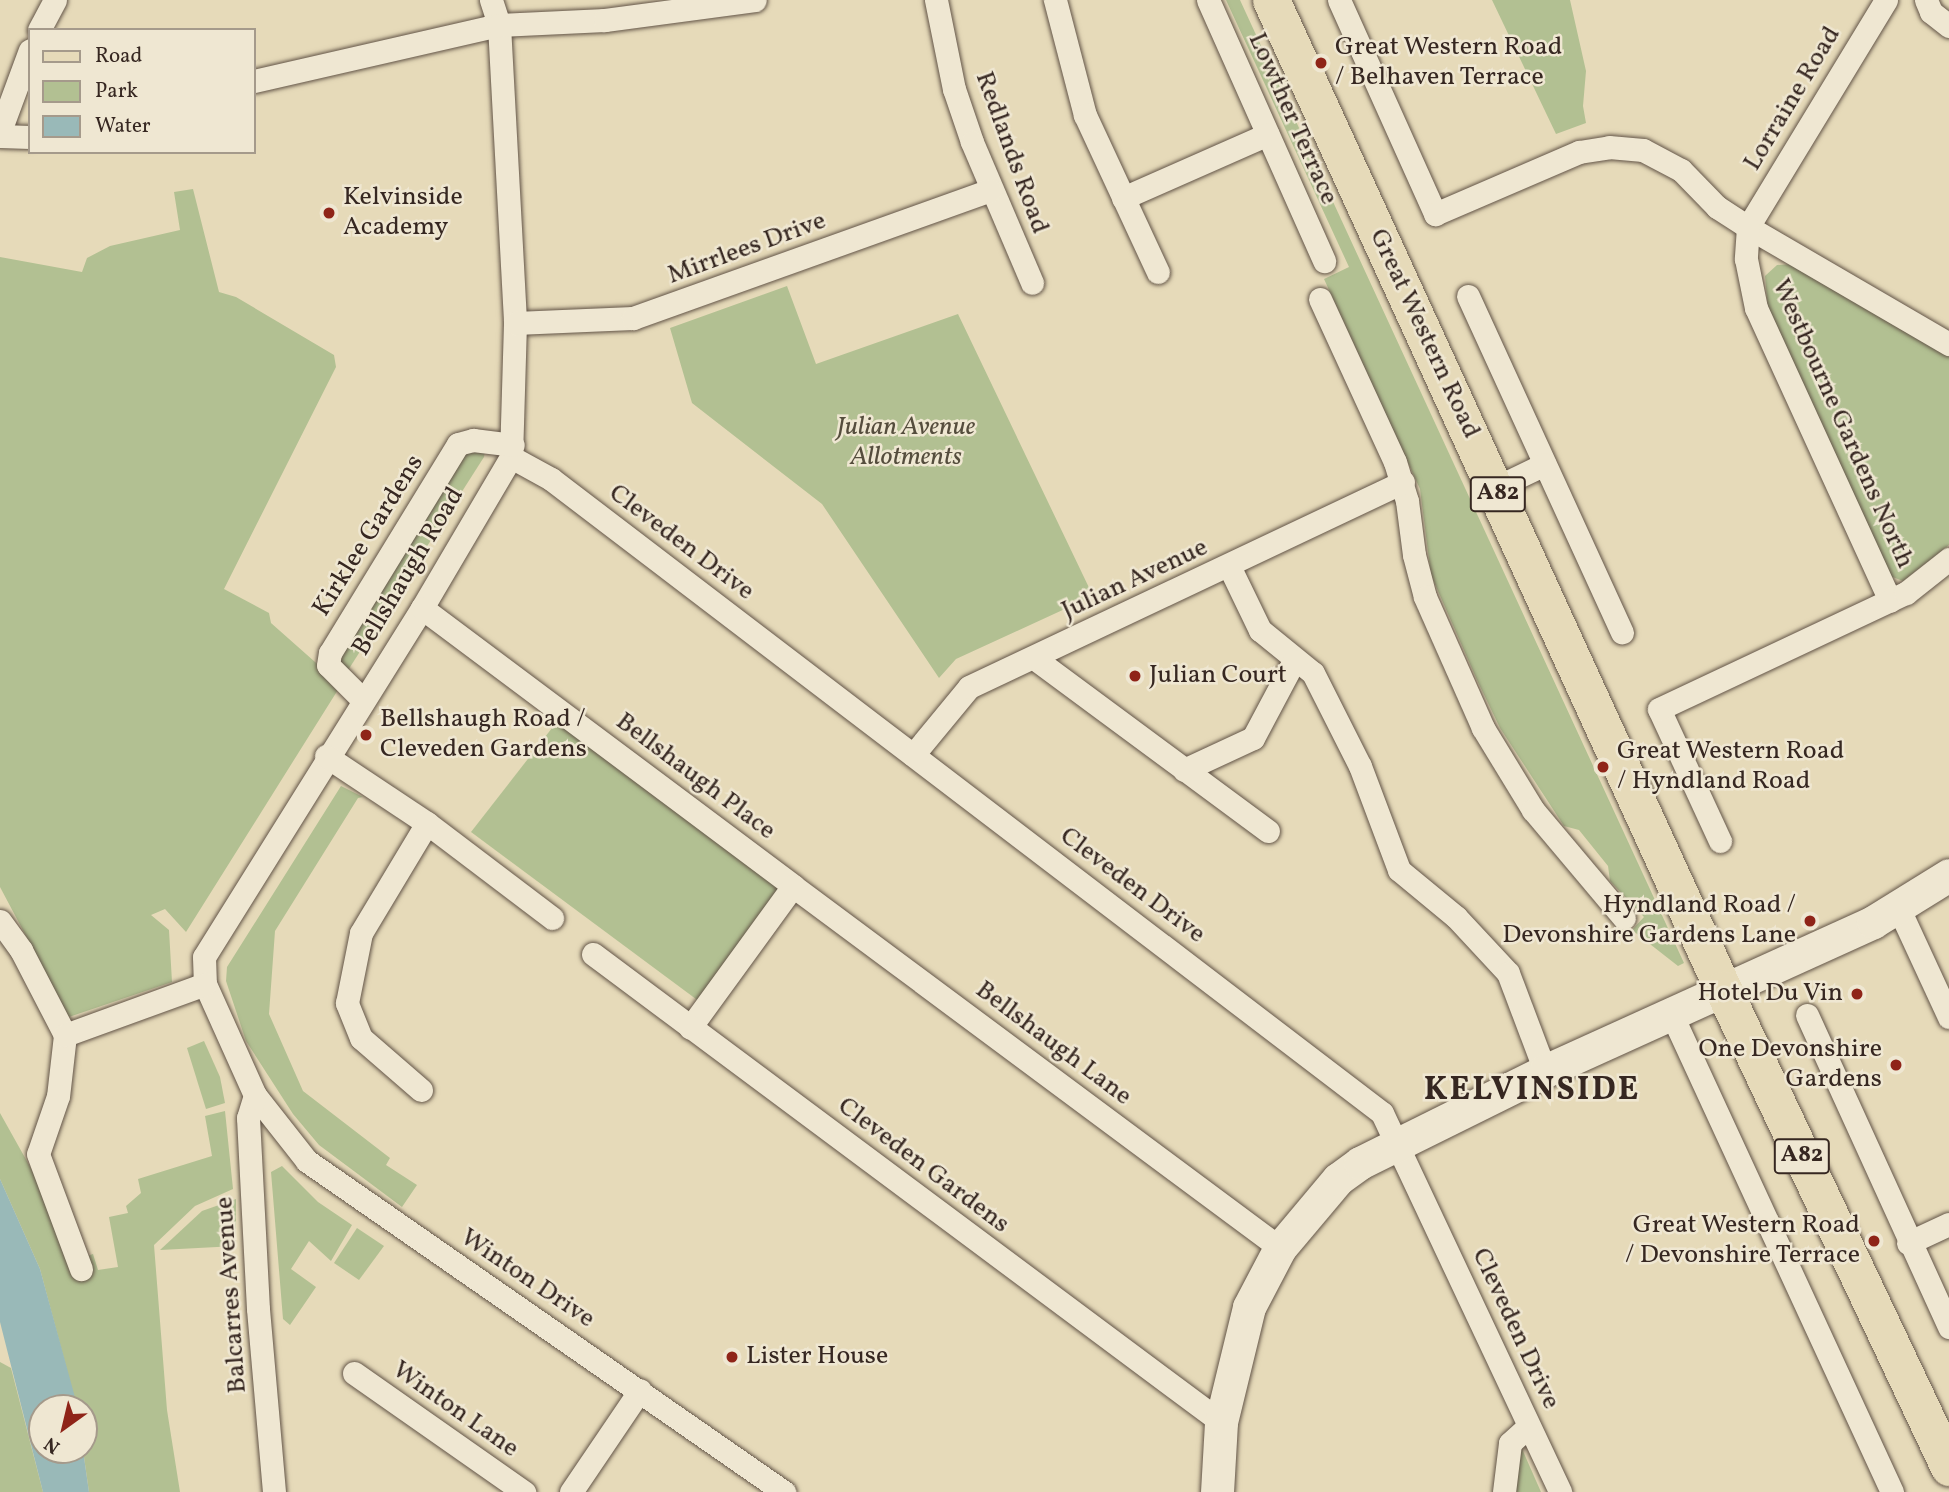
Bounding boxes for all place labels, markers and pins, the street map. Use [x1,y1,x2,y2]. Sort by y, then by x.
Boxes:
place label: Great Western Road / Belhaven Terrace [1335,32,1563,94]
marker: Great Western Road / Belhaven Terrace [1313,55,1329,71]
place label: Kelvinside Academy [343,182,463,244]
marker: Kelvinside Academy [321,205,337,221]
place label: Julian Court [1149,660,1287,692]
marker: Julian Court [1127,668,1143,684]
place label: Bellshaugh Road / Cleveden Gardens [380,704,587,766]
marker: Bellshaugh Road / Cleveden Gardens [358,727,374,743]
place label: Great Western Road / Hyndland Road [1617,736,1845,798]
marker: Great Western Road / Hyndland Road [1595,759,1611,775]
place label: Hyndland Road / Devonshire Gardens Lane [1502,890,1796,951]
marker: Hyndland Road / Devonshire Gardens Lane [1802,913,1818,929]
place label: Hotel Du Vin [1697,978,1843,1010]
marker: Hotel Du Vin [1849,986,1865,1002]
place label: One Devonshire Gardens [1698,1034,1882,1096]
marker: One Devonshire Gardens [1888,1057,1904,1073]
place label: Great Western Road / Devonshire Terrace [1624,1210,1860,1272]
marker: Great Western Road / Devonshire Terrace [1866,1233,1882,1249]
place label: Lister House [746,1341,888,1373]
marker: Lister House [724,1349,740,1365]

